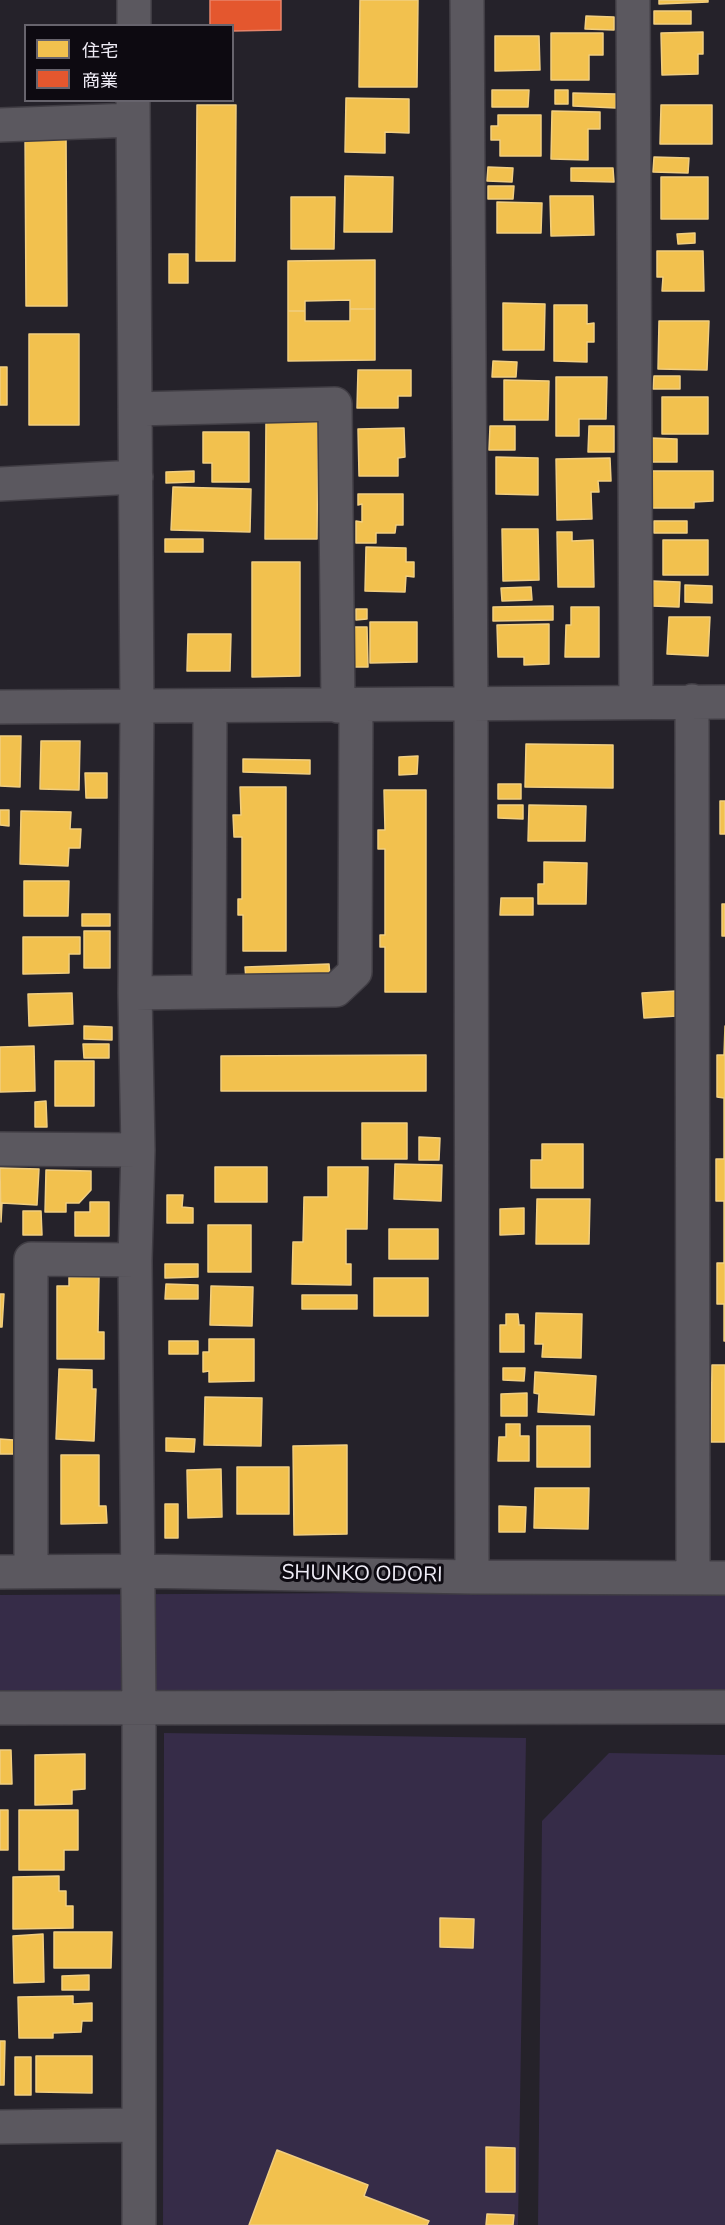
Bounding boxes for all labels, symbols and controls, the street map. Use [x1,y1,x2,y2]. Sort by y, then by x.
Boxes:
legend [24,24,234,102]
text: 住宅 [82,39,118,63]
text: 商業 [82,69,118,93]
street label: SHUNKO ODORI [281,1561,443,1589]

